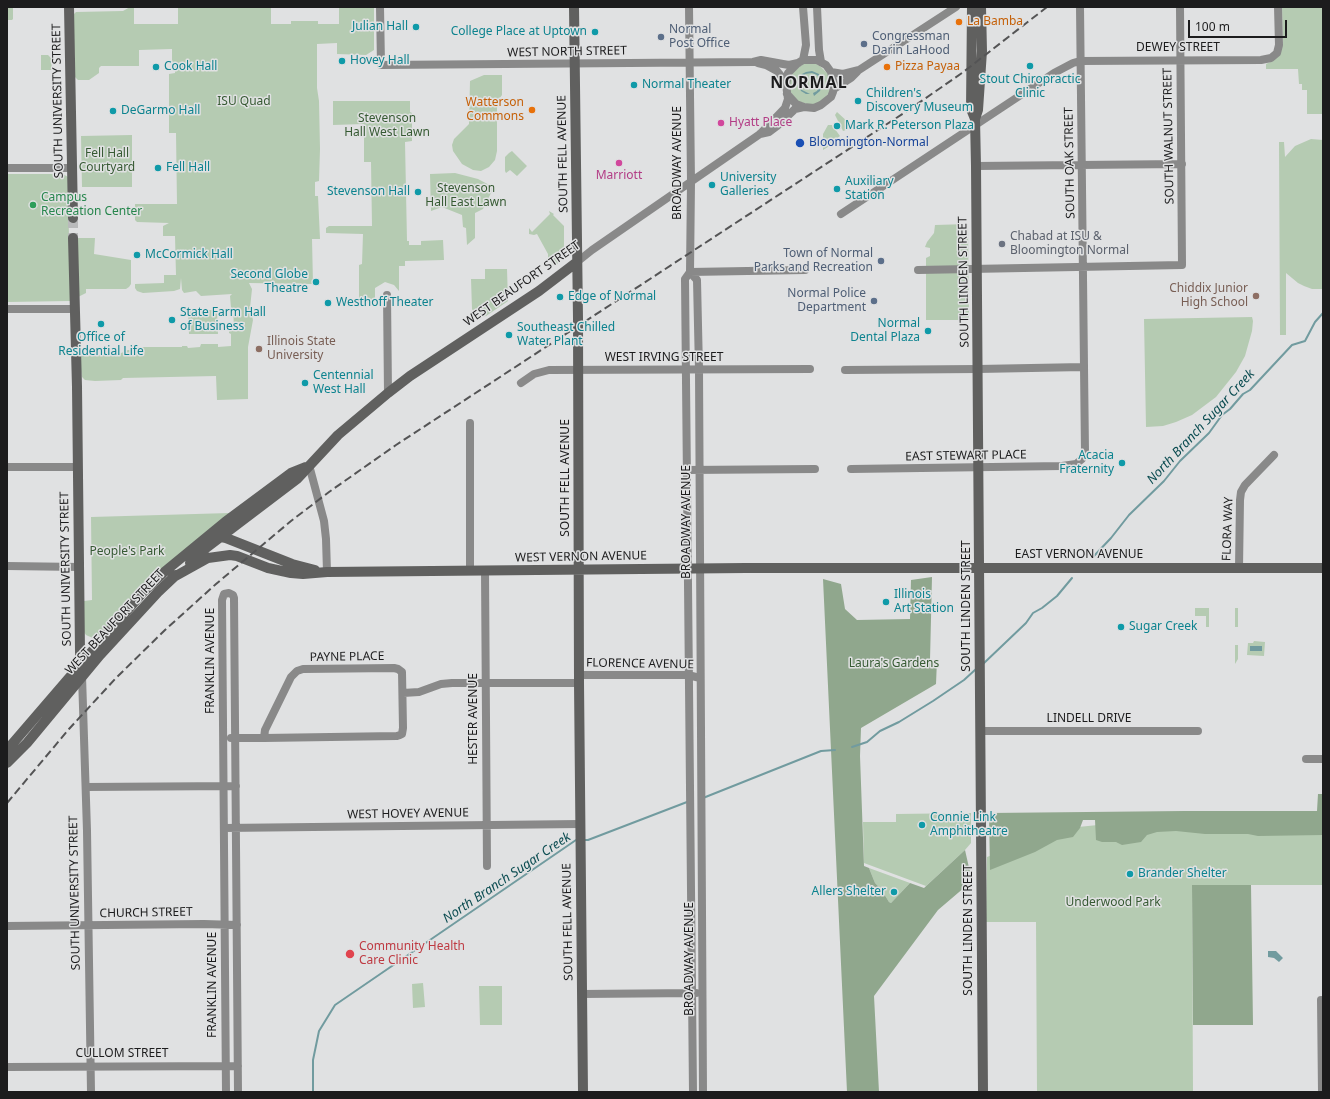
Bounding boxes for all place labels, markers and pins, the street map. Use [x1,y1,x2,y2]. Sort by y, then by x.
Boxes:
place label: La Bamba [967,15,1023,29]
marker: La Bamba [954,17,964,27]
place label: Julian Hall [352,20,408,34]
marker: Julian Hall [411,22,421,32]
place label: Normal Post Office [669,23,730,51]
place label: College Place at Uptown [451,25,587,39]
marker: College Place at Uptown [590,27,600,37]
place label: Congressman Darin LaHood [872,30,950,58]
marker: Normal Post Office [656,32,666,42]
marker: Congressman Darin LaHood [859,39,869,49]
place label: Hovey Hall [350,54,410,68]
marker: Hovey Hall [337,56,347,66]
place label: Cook Hall [164,60,217,74]
place label: Pizza Payaa [895,60,960,74]
marker: Stout Chiropractic Clinic [1025,61,1035,71]
marker: Cook Hall [151,62,161,72]
marker: Pizza Payaa [882,62,892,72]
place label: Stout Chiropractic Clinic [980,73,1080,101]
place label: Normal Theater [642,78,731,92]
marker: Normal Theater [629,80,639,90]
place label: Children's Discovery Museum [866,87,973,115]
place label: Watterson Commons [466,96,524,124]
marker: Children's Discovery Museum [853,96,863,106]
place label: DeGarmo Hall [121,104,200,118]
marker: Watterson Commons [527,105,537,115]
marker: DeGarmo Hall [108,106,118,116]
place label: Hyatt Place [729,116,792,130]
marker: Hyatt Place [716,118,726,128]
place label: Mark R. Peterson Plaza [845,119,974,133]
marker: Mark R. Peterson Plaza [832,121,842,131]
place label: Bloomington-Normal [809,136,929,150]
marker: Bloomington-Normal [794,137,806,149]
marker: Marriott [614,158,624,168]
place label: Fell Hall [166,161,210,175]
marker: Fell Hall [153,163,163,173]
place label: Marriott [596,169,642,183]
place label: University Galleries [720,171,776,199]
place label: Auxiliary Station [845,175,894,203]
marker: University Galleries [707,180,717,190]
marker: Auxiliary Station [832,184,842,194]
place label: Stevenson Hall [327,185,410,199]
marker: Stevenson Hall [413,187,423,197]
place label: Campus Recreation Center [41,191,142,219]
marker: Campus Recreation Center [28,200,38,210]
place label: Chabad at ISU & Bloomington Normal [1010,230,1129,258]
marker: Chabad at ISU & Bloomington Normal [997,239,1007,249]
place label: Town of Normal Parks and Recreation [754,247,873,275]
place label: McCormick Hall [145,248,233,262]
marker: McCormick Hall [132,250,142,260]
marker: Town of Normal Parks and Recreation [876,256,886,266]
place label: Second Globe Theatre [230,268,308,296]
marker: Second Globe Theatre [311,277,321,287]
place label: Chiddix Junior High School [1169,282,1248,310]
place label: Normal Police Department [787,287,866,315]
place label: Edge of Normal [568,290,656,304]
marker: Chiddix Junior High School [1251,291,1261,301]
marker: Edge of Normal [555,292,565,302]
place label: Westhoff Theater [336,296,433,310]
marker: Normal Police Department [869,296,879,306]
marker: Westhoff Theater [323,298,333,308]
place label: State Farm Hall of Business [180,306,266,334]
marker: State Farm Hall of Business [167,315,177,325]
place label: Normal Dental Plaza [850,317,920,345]
marker: Office of Residential Life [96,319,106,329]
place label: Southeast Chilled Water Plant [517,321,615,349]
marker: Normal Dental Plaza [923,326,933,336]
marker: Southeast Chilled Water Plant [504,330,514,340]
place label: Office of Residential Life [58,331,144,359]
place label: Illinois State University [267,335,336,363]
marker: Illinois State University [254,344,264,354]
place label: Centennial West Hall [313,369,374,397]
marker: Centennial West Hall [300,378,310,388]
place label: Acacia Fraternity [1059,449,1114,477]
marker: Acacia Fraternity [1117,458,1127,468]
place label: Illinois Art Station [894,588,954,616]
marker: Illinois Art Station [881,597,891,607]
place label: Sugar Creek [1129,620,1197,634]
marker: Sugar Creek [1116,622,1126,632]
place label: Connie Link Amphitheatre [930,811,1008,839]
marker: Connie Link Amphitheatre [917,820,927,830]
place label: Brander Shelter [1138,867,1227,881]
marker: Brander Shelter [1125,869,1135,879]
place label: Allers Shelter [812,885,886,899]
marker: Allers Shelter [889,887,899,897]
place label: Community Health Care Clinic [359,940,465,968]
marker: Community Health Care Clinic [344,948,356,960]

